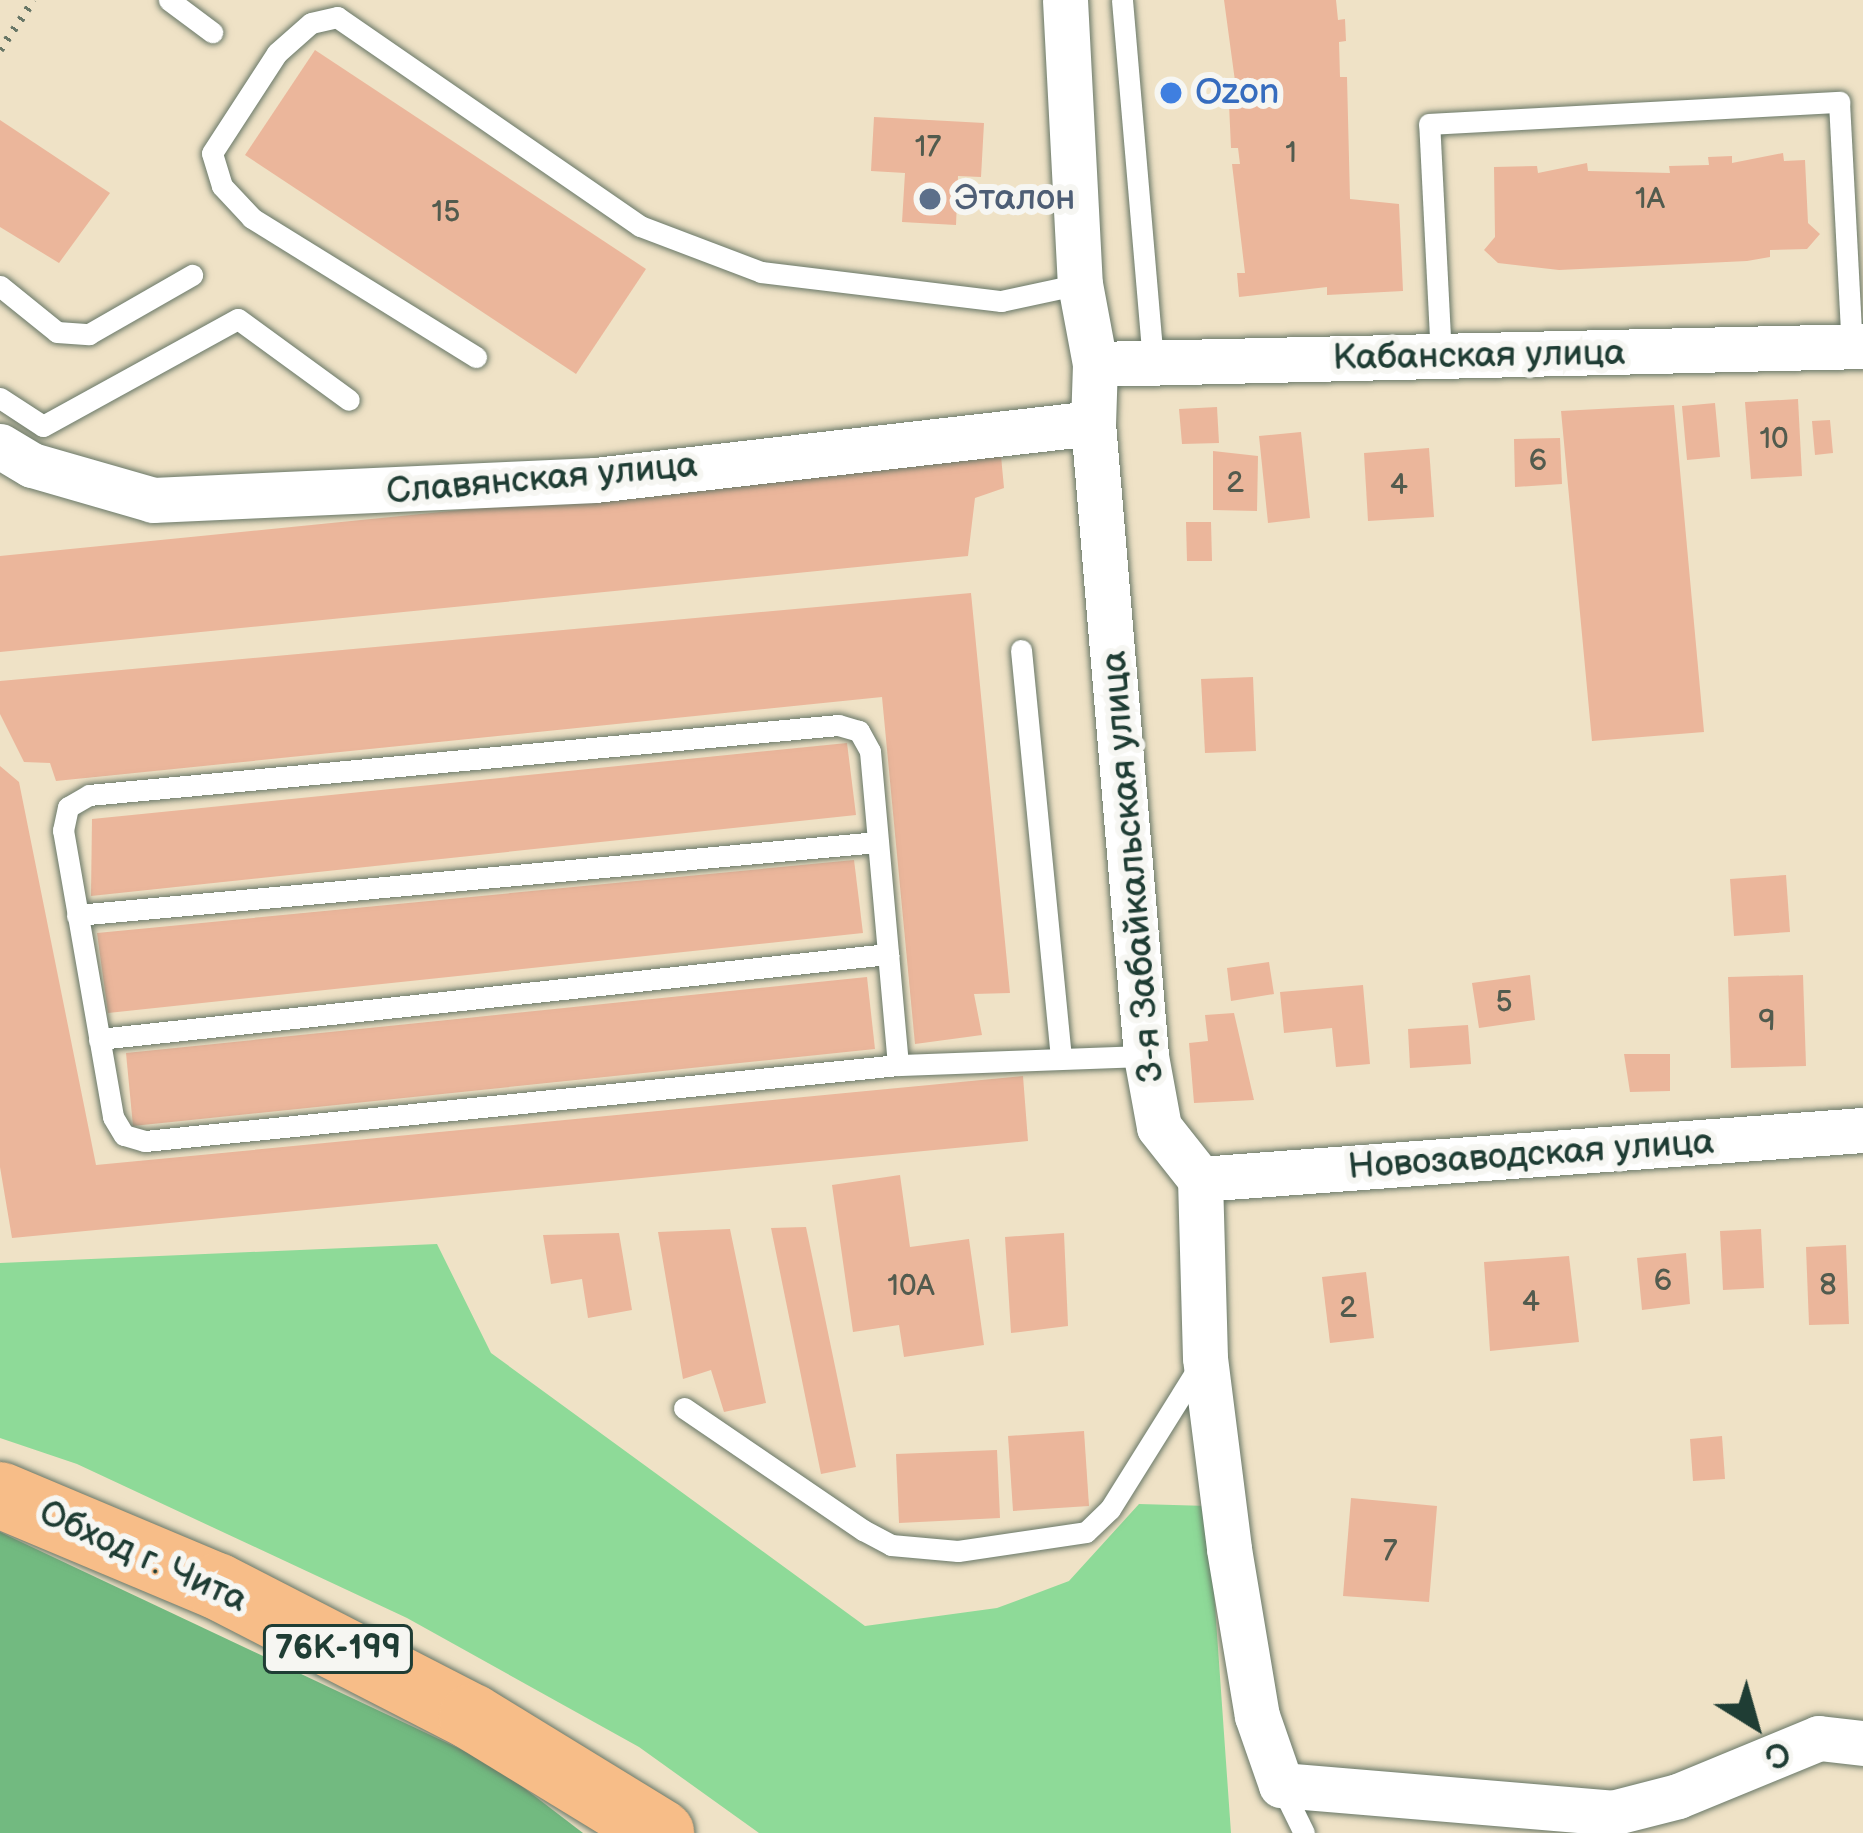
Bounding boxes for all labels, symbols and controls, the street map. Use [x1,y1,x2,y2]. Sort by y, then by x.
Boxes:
place label: Ozon [1195,71,1279,115]
marker: Ozon [1158,80,1184,106]
house number: 17 [915,129,941,165]
house number: 1 [1285,135,1297,171]
place label: Эталон [954,177,1075,221]
house number: 1А [1635,181,1665,217]
marker: Эталон [917,186,943,212]
house number: 15 [432,194,460,230]
street label: Кабанская улица [1332,332,1626,380]
house number: 10 [1759,421,1789,457]
house number: 6 [1529,443,1547,479]
street label: Славянская улица [385,444,699,514]
house number: 2 [1226,465,1244,501]
house number: 4 [1390,467,1408,503]
street label: 3-я Забайкальская улица [1093,649,1173,1085]
house number: 5 [1495,984,1513,1020]
house number: 9 [1758,1003,1776,1039]
street label: Новозаводская улица [1347,1121,1715,1189]
house number: 6 [1654,1263,1672,1299]
house number: 8 [1819,1267,1837,1303]
house number: 10А [887,1268,935,1304]
house number: 4 [1522,1284,1540,1320]
house number: 2 [1339,1290,1357,1326]
street label: Обход г. Чита [32,1492,254,1622]
house number: 7 [1383,1533,1397,1569]
road number: 76К-199 [260,1622,416,1676]
north arrow [1695,1665,1815,1785]
text: С [1755,1731,1798,1777]

